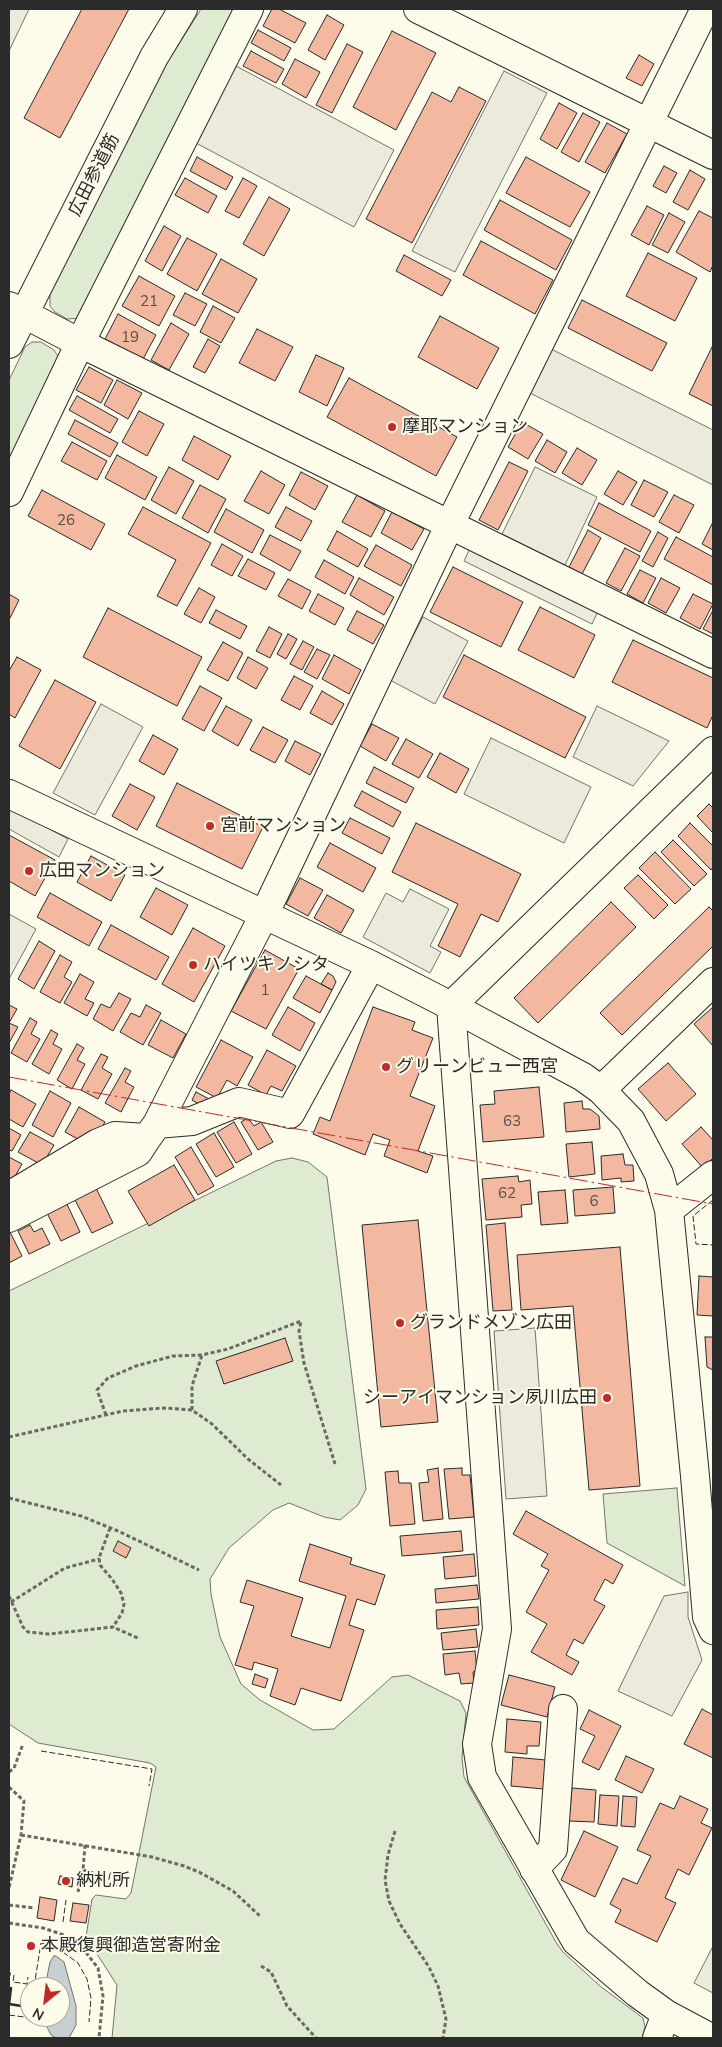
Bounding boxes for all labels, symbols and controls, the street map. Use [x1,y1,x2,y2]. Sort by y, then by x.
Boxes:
street label: 広田参道筋 [64,130,124,220]
house number: 21 [140,292,158,310]
house number: 19 [121,328,139,346]
place label: 摩耶マンション [402,416,528,438]
marker: 摩耶マンション [386,421,398,433]
house number: 26 [57,511,75,529]
place label: 宮前マンション [220,815,346,837]
marker: 宮前マンション [204,820,216,832]
place label: 広田マンション [39,860,165,882]
marker: 広田マンション [23,865,35,877]
place label: ハイツキノシタ [203,954,329,976]
marker: ハイツキノシタ [187,959,199,971]
house number: 1 [261,981,269,999]
place label: グリーンビュー西宮 [396,1056,558,1078]
marker: グリーンビュー西宮 [380,1061,392,1073]
house number: 63 [503,1112,521,1130]
house number: 62 [498,1184,516,1202]
house number: 6 [590,1192,598,1210]
place label: グランドメゾン広田 [410,1312,572,1334]
marker: グランドメゾン広田 [394,1317,406,1329]
place label: シーアイマンション夙川広田 [363,1387,597,1409]
marker: シーアイマンション夙川広田 [601,1392,613,1404]
place label: 納札所 [76,1870,130,1892]
marker: 納札所 [60,1875,72,1887]
place label: 本殿復興御造営寄附金 [41,1935,221,1957]
marker: 本殿復興御造営寄附金 [25,1940,37,1952]
north arrow [20,1977,70,2027]
text: N [29,2004,47,2025]

